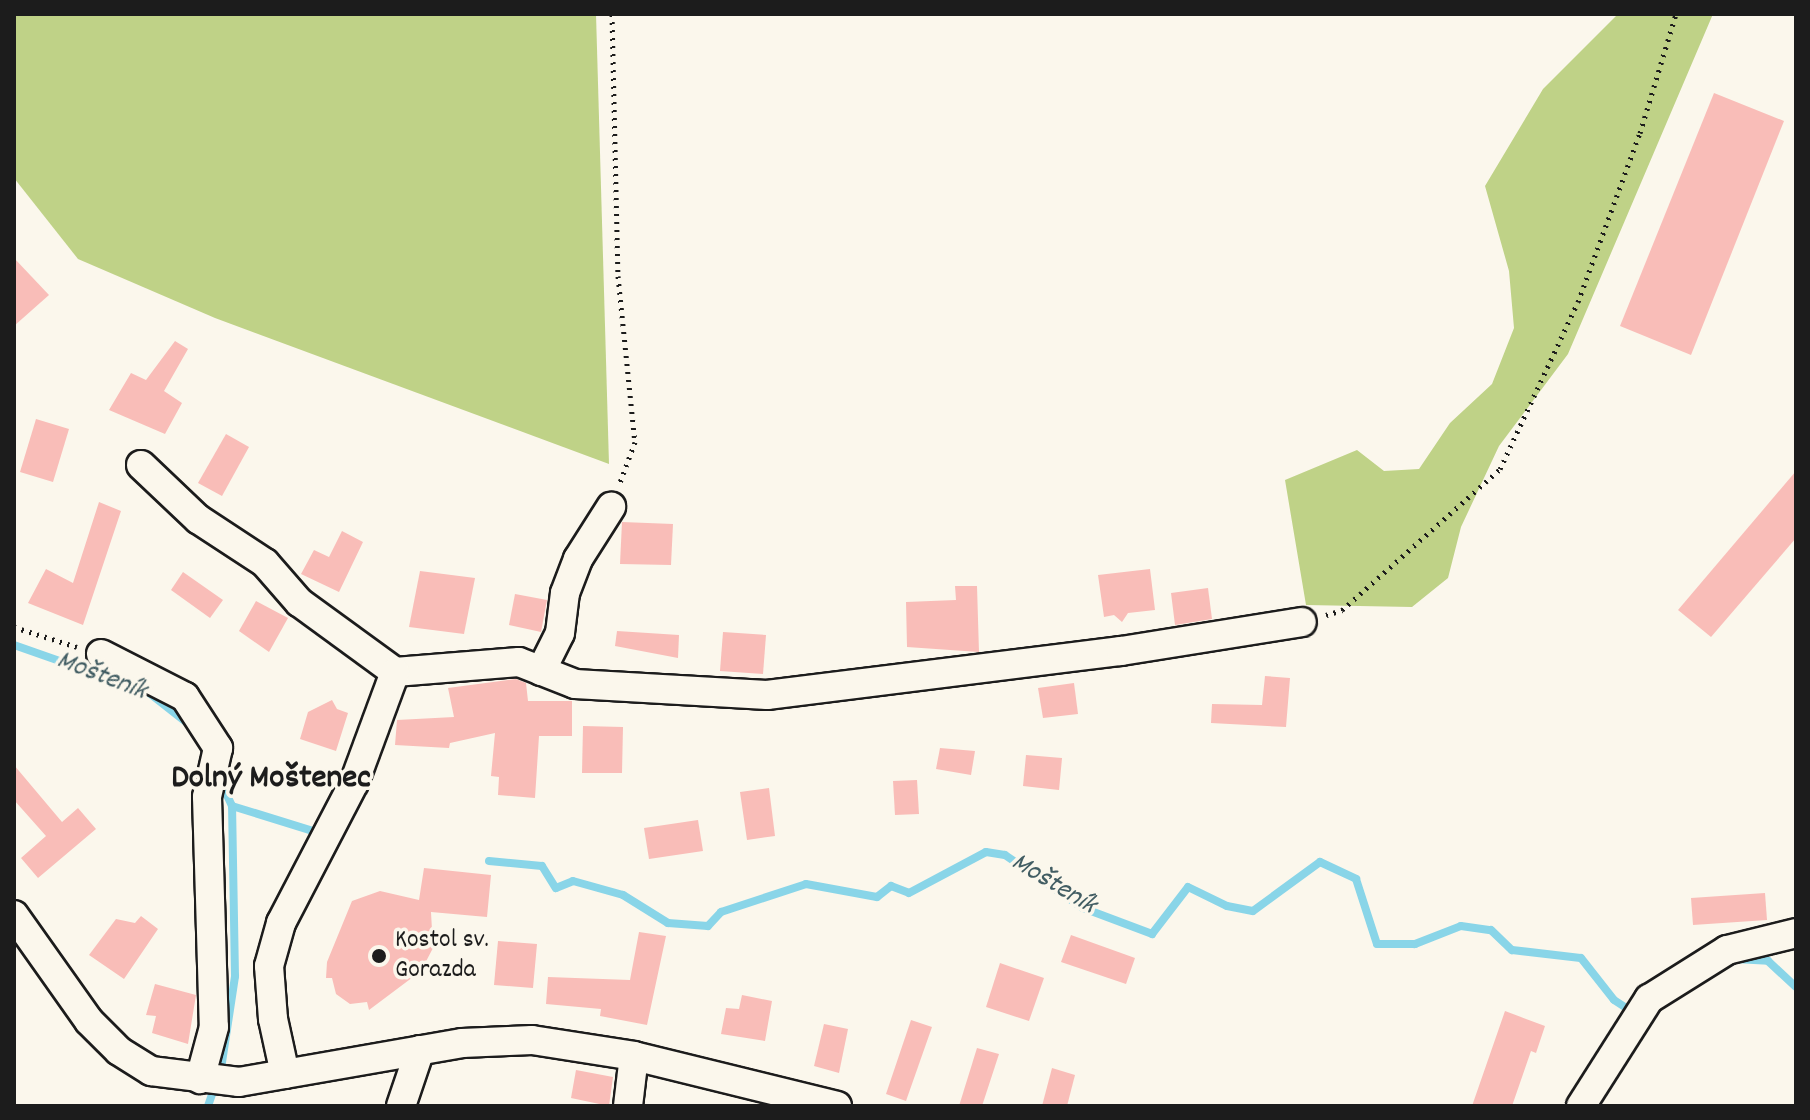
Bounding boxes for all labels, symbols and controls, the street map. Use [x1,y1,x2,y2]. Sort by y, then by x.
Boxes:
water label: Mošteník [51,645,151,709]
district label: Dolný Moštenec [171,760,371,800]
water label: Mošteník [1004,847,1102,923]
place label: Kostol sv. Gorazda [395,925,489,986]
marker: Kostol sv. Gorazda [370,947,388,965]

